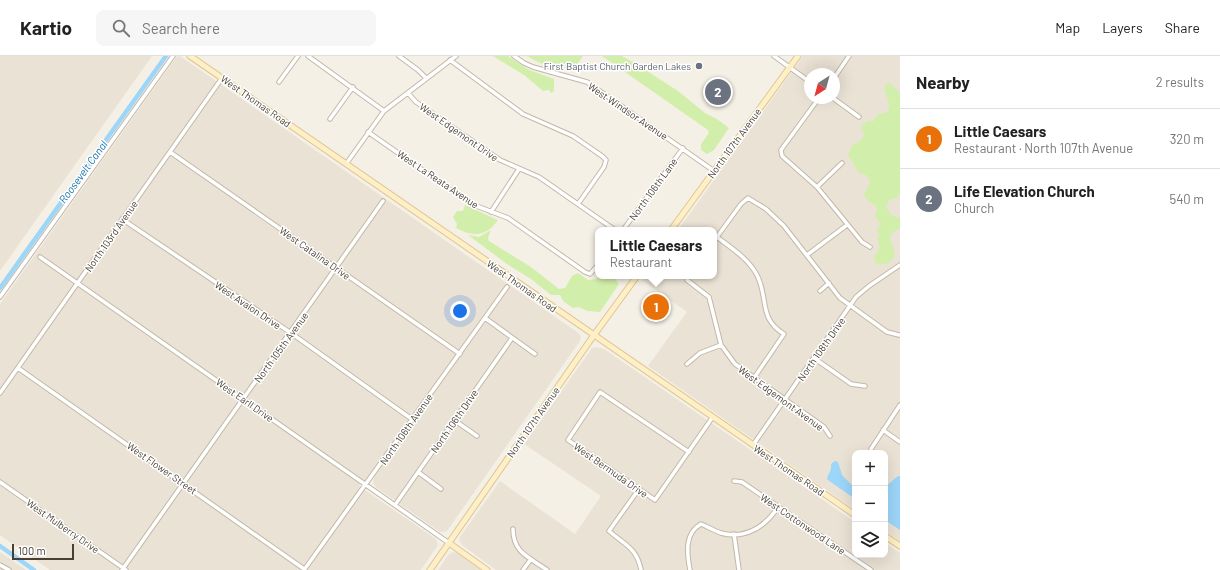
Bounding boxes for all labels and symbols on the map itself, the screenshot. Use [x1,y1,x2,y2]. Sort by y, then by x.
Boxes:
place label: First Baptist Church Garden Lakes [544,60,691,72]
marker: First Baptist Church Garden Lakes [694,61,704,71]
north arrow [804,68,840,104]
street label: West Thomas Road [219,72,293,130]
pin: 2 [705,77,731,107]
street label: West Windsor Avenue [586,80,670,142]
street label: West Edgemont Drive [417,100,501,164]
street label: North 107th Avenue [705,106,763,180]
water label: Roosevelt Canal [56,137,110,205]
street label: West La Reata Avenue [395,147,481,211]
street label: North 106th Lane [626,156,680,222]
street label: North 103rd Avenue [82,198,140,274]
street label: West Catalina Drive [277,224,353,282]
street label: West Thomas Road [485,257,559,315]
street label: West Avalon Drive [213,279,283,331]
pin: 1 [643,292,669,322]
your location [450,301,470,321]
street label: North 105th Avenue [251,309,311,385]
street label: North 108th Drive [795,315,847,383]
street label: West Edgemont Avenue [736,363,826,433]
street label: West Earll Drive [214,376,276,424]
street label: North 107th Avenue [504,384,562,460]
street label: North 106th Drive [428,387,480,455]
street label: North 106th Avenue [377,391,435,467]
street label: West Flower Street [125,439,200,497]
street label: West Bermuda Drive [572,440,650,500]
street label: West Thomas Road [751,442,827,498]
street label: West Cottonwood Lane [758,491,848,557]
street label: West Mulberry Drive [24,496,102,556]
scale bar [12,542,74,561]

